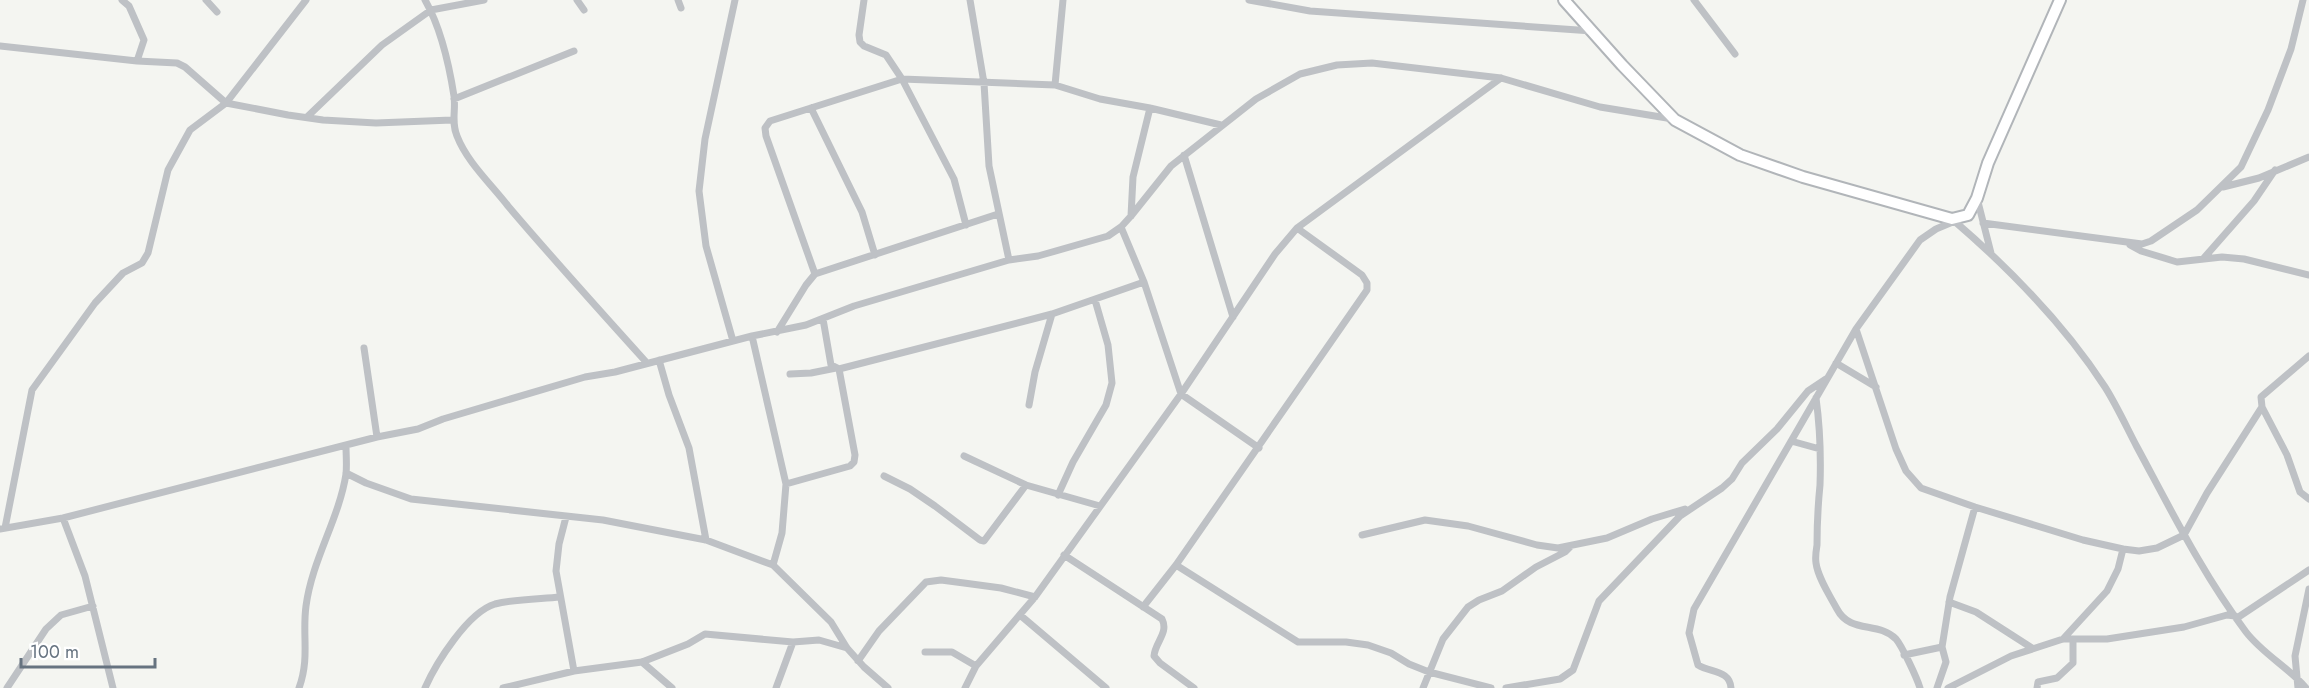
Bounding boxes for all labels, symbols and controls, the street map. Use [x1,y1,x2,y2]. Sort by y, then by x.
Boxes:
scale bar [21,631,154,669]
text: 100 m [30,639,79,665]

